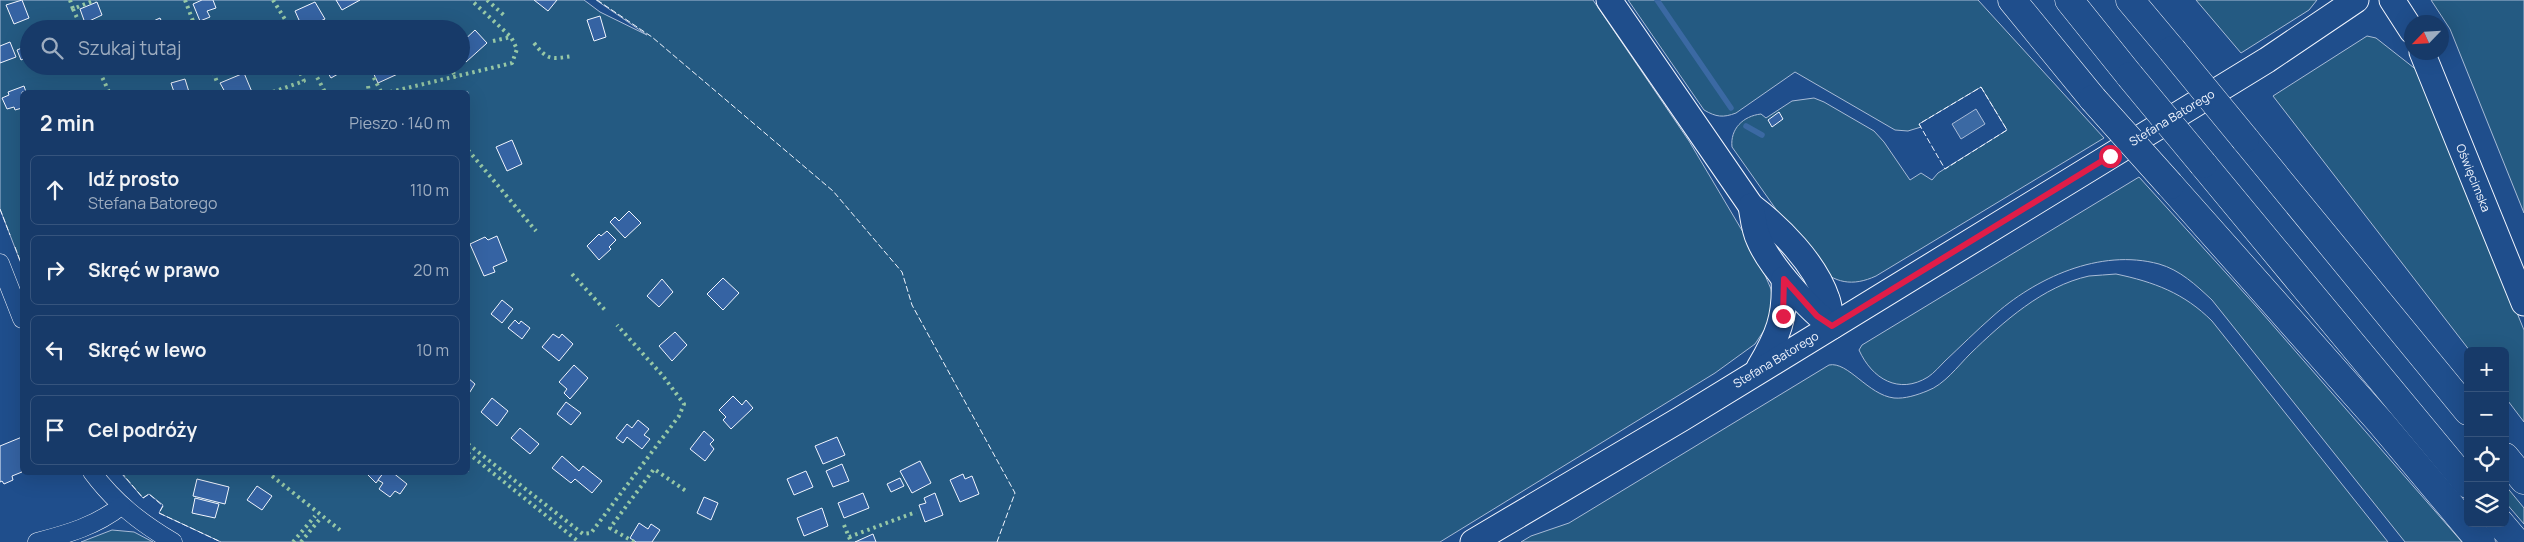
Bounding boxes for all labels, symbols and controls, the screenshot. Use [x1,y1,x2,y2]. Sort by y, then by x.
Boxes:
north arrow [2404,15,2449,60]
search box [20,20,470,75]
icon: search [38,34,66,62]
text: Szukaj tutaj [78,35,181,61]
street label: Stefana Batorego [2126,85,2218,150]
text: 2 min [40,109,95,137]
text: Pieszo · 140 m [349,112,450,134]
street label: Oświęcimska [2452,141,2495,214]
route start [2099,145,2122,168]
text: Idź prosto [88,166,179,192]
icon: ahead [41,176,69,204]
text: 110 m [410,179,449,201]
text: Stefana Batorego [88,192,217,214]
icon: right [41,256,69,284]
text: Skręć w prawo [88,257,220,283]
text: 20 m [413,259,449,281]
route end [1772,305,1795,328]
street label: Stefana Batorego [1730,327,1822,392]
icon: left [41,336,69,364]
text: Skręć w lewo [88,337,207,363]
text: 10 m [416,339,449,361]
map controls [2464,347,2509,527]
button: + [2464,347,2509,392]
button: − [2464,392,2509,437]
icon: arrive [41,416,69,444]
text: Cel podróży [88,417,197,443]
button: locate [2464,437,2509,482]
button: layers [2464,482,2509,527]

